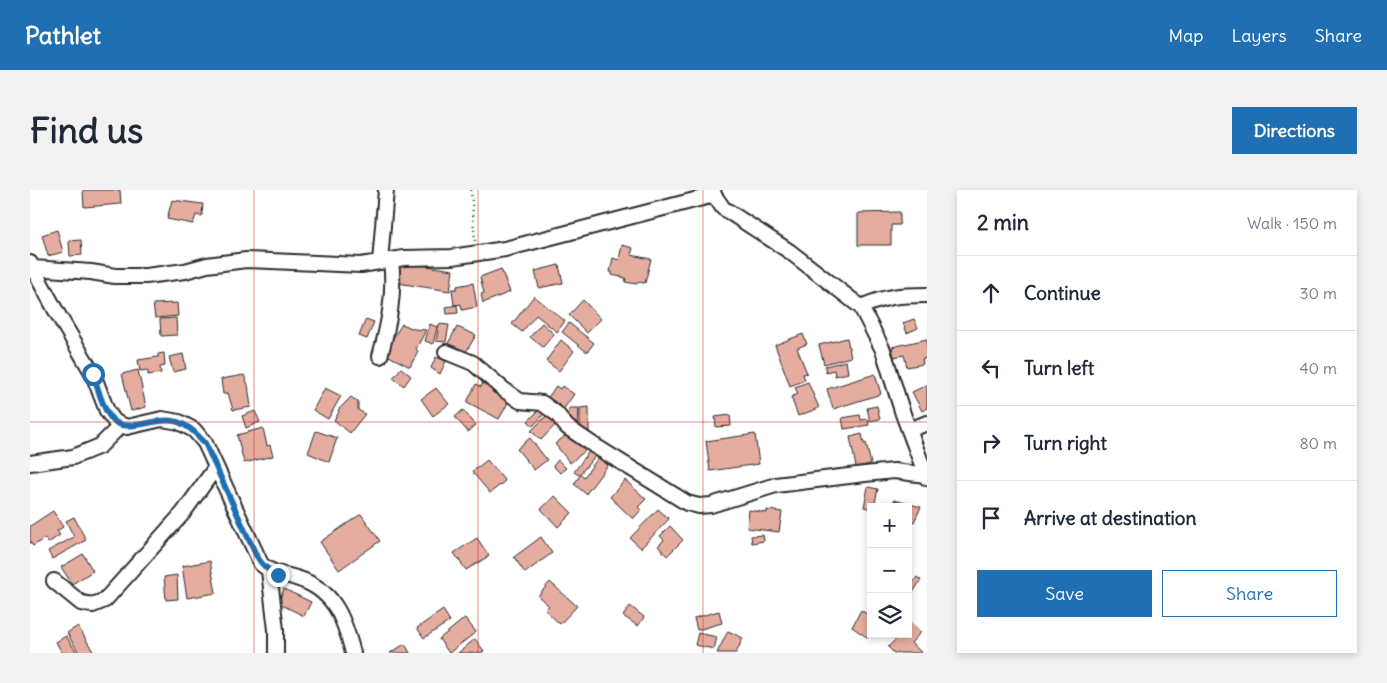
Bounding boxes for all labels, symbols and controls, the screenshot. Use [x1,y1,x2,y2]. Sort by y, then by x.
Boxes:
text: Pathlet [25,20,101,50]
text: Map [1168,24,1203,47]
text: Layers [1231,24,1287,47]
text: Share [1315,24,1362,47]
button: Directions [1232,107,1357,154]
text: Find us [30,108,143,152]
text: 2 min [977,209,1029,236]
text: Walk · 150 m [1247,213,1337,233]
icon: ahead [977,279,1005,307]
text: Continue [1024,281,1101,305]
text: 30 m [1300,283,1337,303]
icon: left [977,354,1005,382]
text: Turn left [1024,356,1094,380]
text: 40 m [1299,358,1337,378]
route start [82,363,105,386]
icon: right [977,429,1005,457]
text: Turn right [1024,431,1107,455]
text: 80 m [1299,433,1337,453]
map controls [867,503,912,638]
button: + [867,503,912,548]
icon: arrive [977,504,1005,532]
text: Arrive at destination [1024,506,1197,530]
button: − [867,548,912,593]
route end [267,564,290,587]
button: Save [977,570,1152,617]
button: Share [1162,570,1337,617]
button: layers [867,593,912,638]

